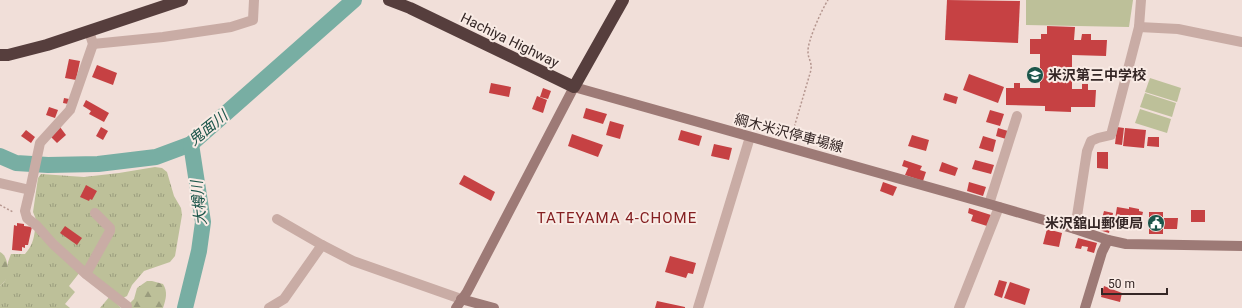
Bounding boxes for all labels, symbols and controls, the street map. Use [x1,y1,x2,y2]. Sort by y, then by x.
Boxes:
street label: Hachiya Highway [458,9,562,71]
school or university icon: 米沢第三中学校 [1025,65,1045,85]
place label: 米沢第三中学校 [1048,67,1146,83]
water label: 鬼面川 [185,106,233,149]
street label: 綱木米沢停車場線 [733,111,845,155]
water label: 大樽川 [187,178,210,226]
district label: TATEYAMA 4-CHOME [537,209,697,227]
public building icon: 米沢舘山郵便局 [1146,213,1166,233]
place label: 米沢舘山郵便局 [1045,215,1143,231]
scale bar [1102,270,1167,296]
text: 50 m [1108,277,1135,291]

